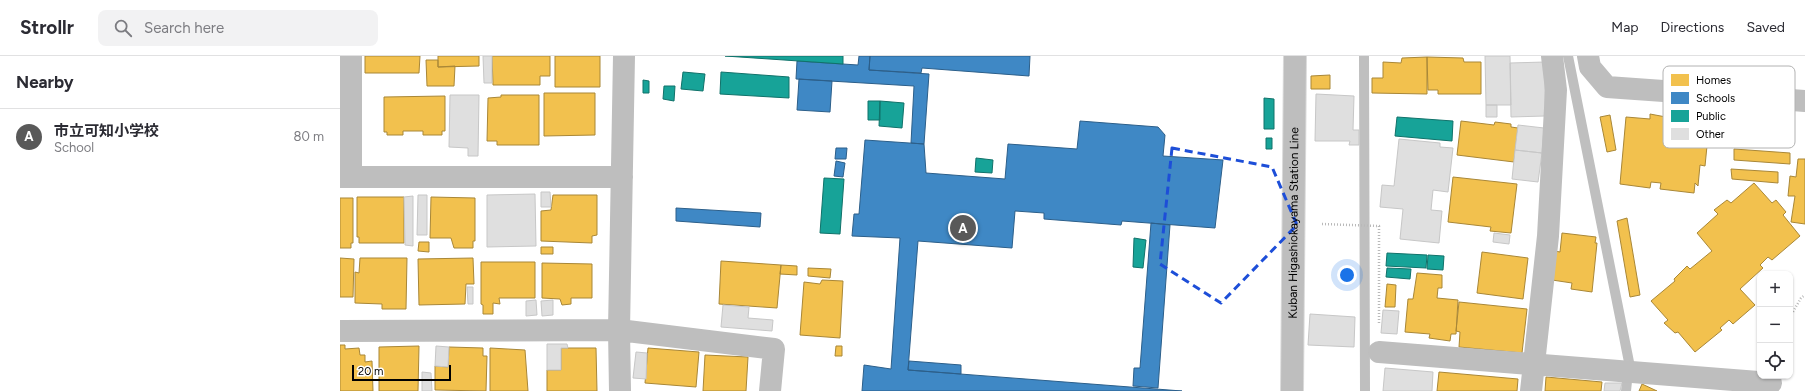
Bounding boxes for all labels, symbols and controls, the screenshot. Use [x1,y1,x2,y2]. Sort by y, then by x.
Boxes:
search box [98,10,378,46]
text: Strollr [20,16,74,39]
icon: search [112,17,134,39]
text: Search here [144,19,224,37]
text: Map [1611,19,1639,36]
text: Directions [1661,19,1724,36]
text: Saved [1746,19,1785,36]
legend [1663,66,1795,148]
text: Nearby [16,72,74,92]
text: Homes [1696,74,1731,87]
text: Schools [1696,92,1735,105]
text: Public [1696,110,1726,123]
text: 市立可知小学校 [54,122,159,140]
street label: Kuban Higashiokayama Station Line [1286,127,1301,319]
text: Other [1696,128,1725,141]
text: A [24,129,34,144]
text: 80 m [293,129,324,144]
text: School [54,140,94,155]
pin: A [950,213,976,243]
your location [1337,265,1357,285]
map controls [1757,271,1793,379]
button: + [1757,271,1793,307]
button: − [1757,307,1793,343]
button: locate [1757,343,1793,379]
scale bar [352,363,451,382]
text: 20 m [358,365,383,378]

